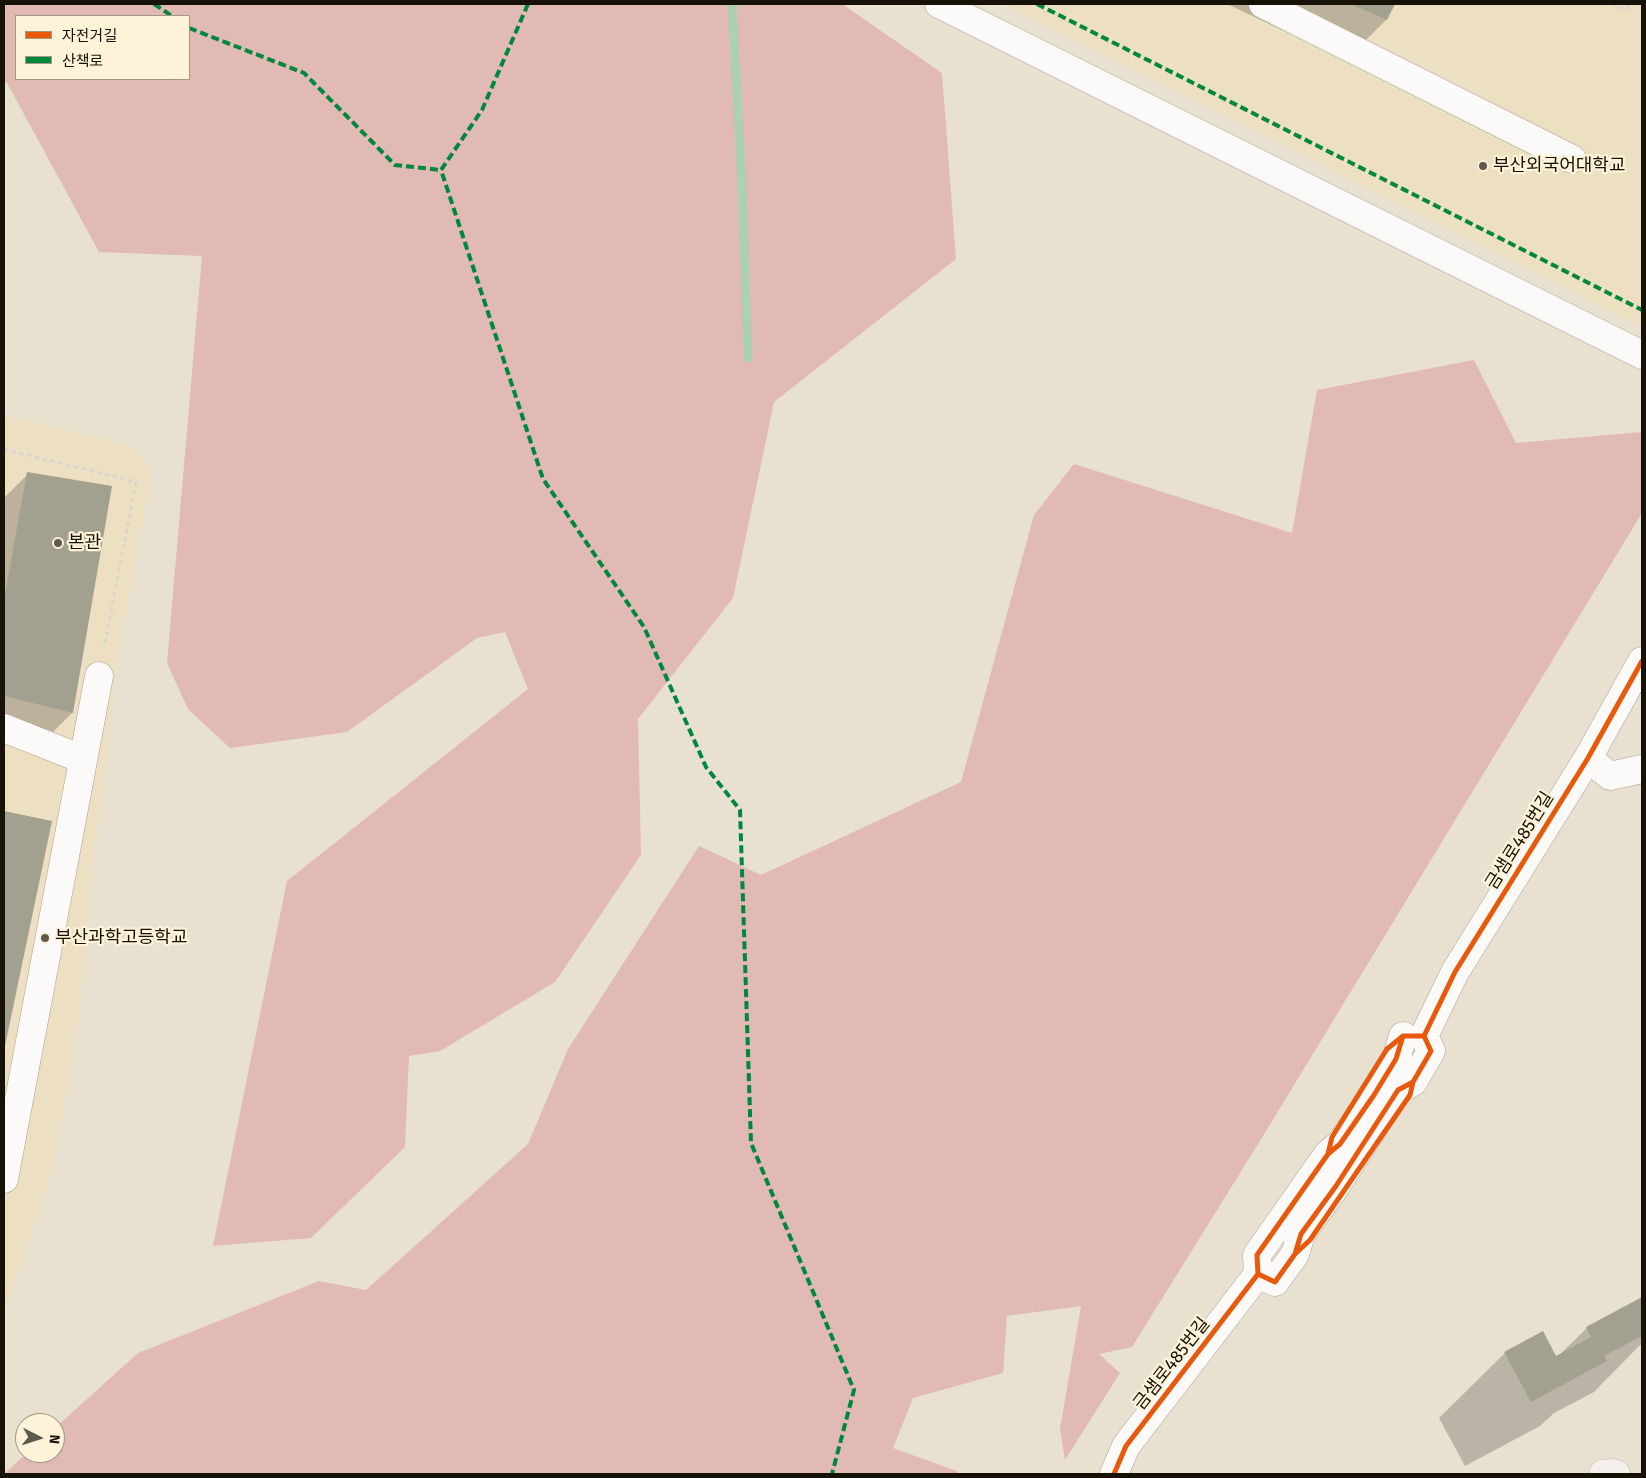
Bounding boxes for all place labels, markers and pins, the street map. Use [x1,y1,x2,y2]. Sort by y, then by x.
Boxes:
place label: 부산외국어대학교 [1493,155,1625,177]
marker: 부산외국어대학교 [1477,160,1489,172]
place label: 본관 [68,532,101,554]
marker: 본관 [52,537,64,549]
place label: 부산과학고등학교 [55,927,187,949]
marker: 부산과학고등학교 [39,932,51,944]

